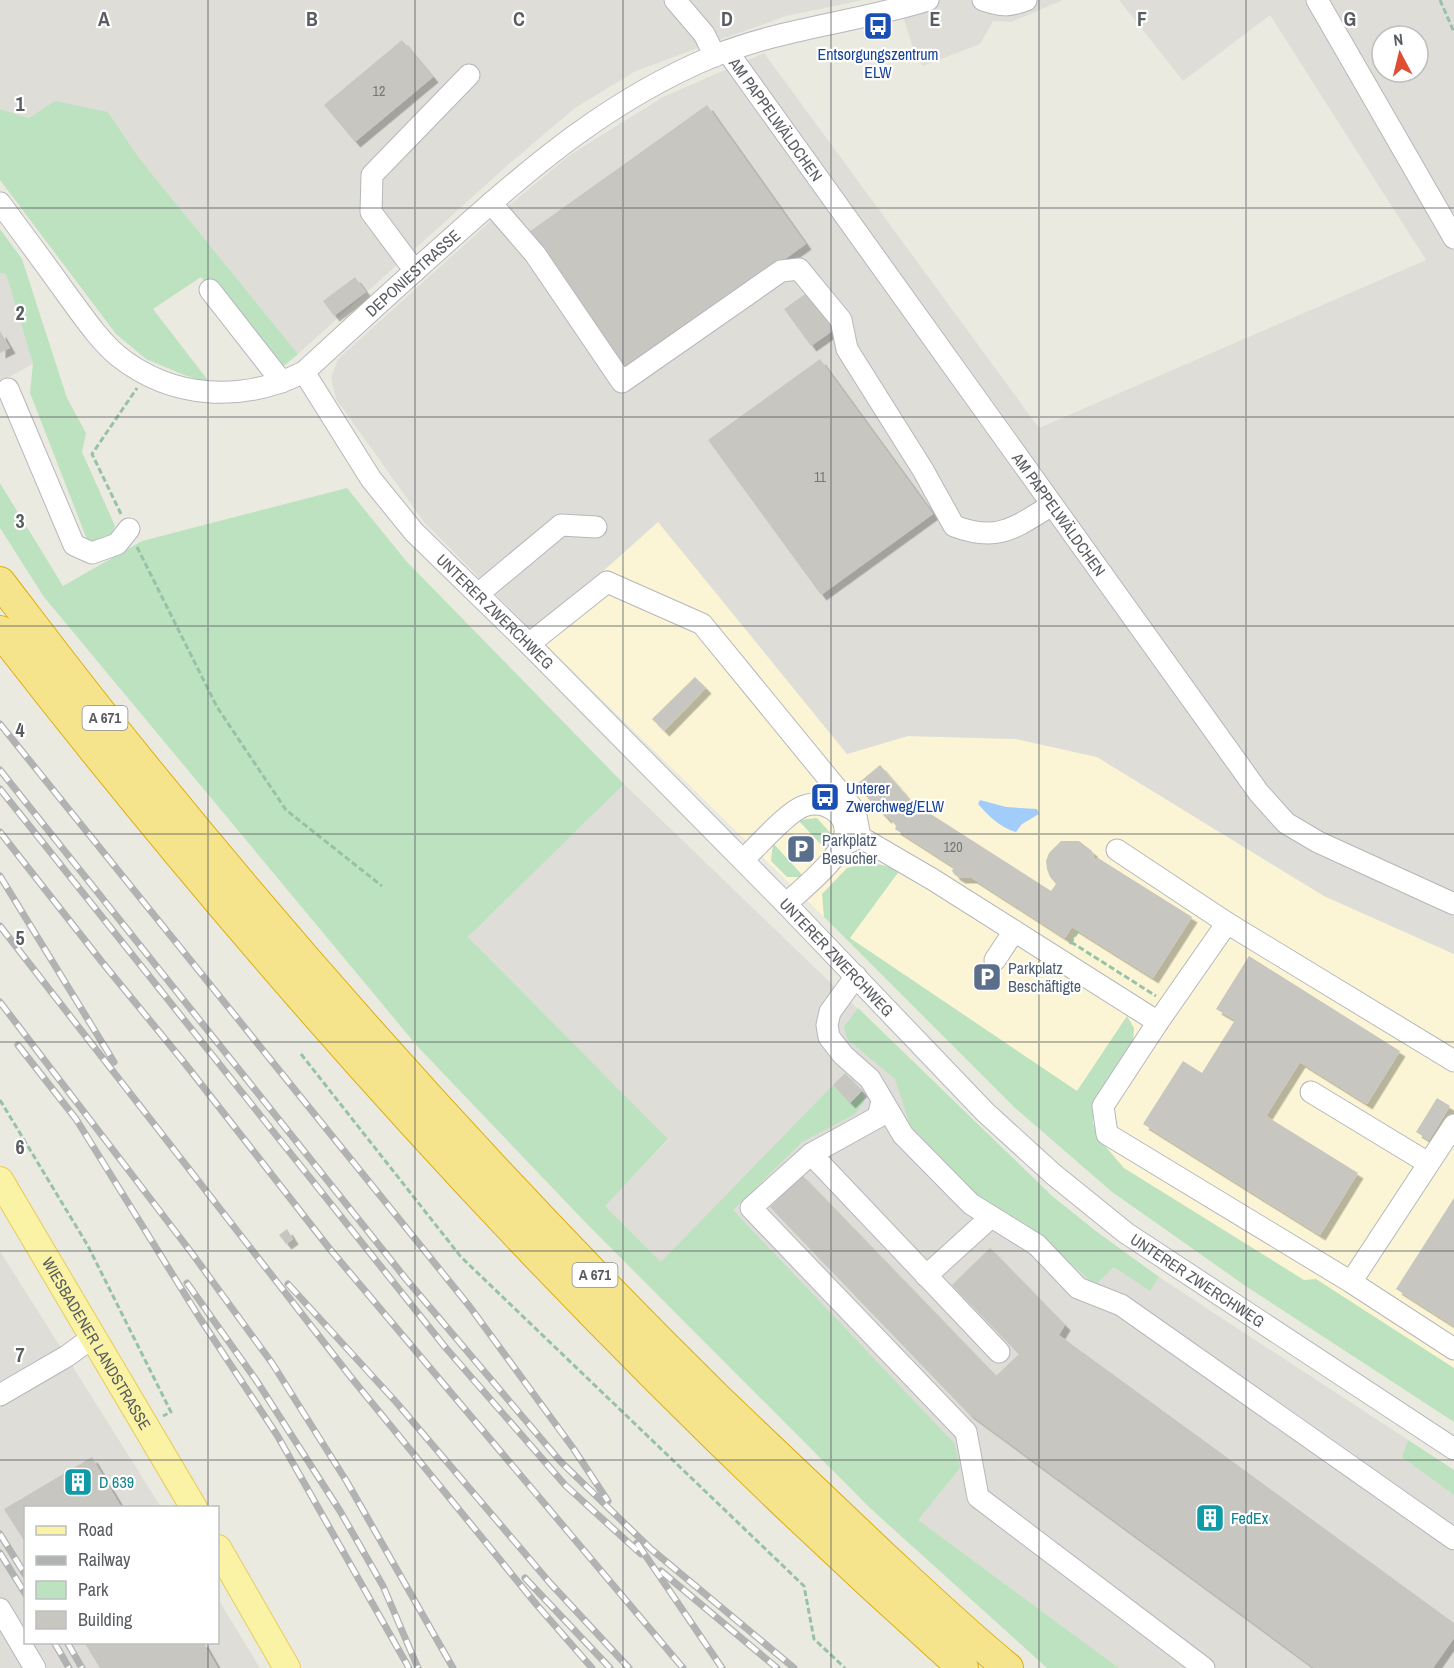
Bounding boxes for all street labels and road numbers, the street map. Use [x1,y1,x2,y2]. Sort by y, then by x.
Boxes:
street label: AM PAPPELWÄLDCHEN [724,52,828,186]
street label: DEPONIESTRASSE [361,225,465,321]
street label: AM PAPPELWÄLDCHEN [1007,447,1111,580]
street label: UNTERER ZWERCHWEG [432,549,559,674]
road number: A 671 [82,706,128,730]
street label: UNTERER ZWERCHWEG [775,893,899,1021]
street label: UNTERER ZWERCHWEG [1126,1228,1269,1332]
street label: WIESBADENER LANDSTRASSE [37,1253,156,1434]
road number: A 671 [572,1263,618,1287]

